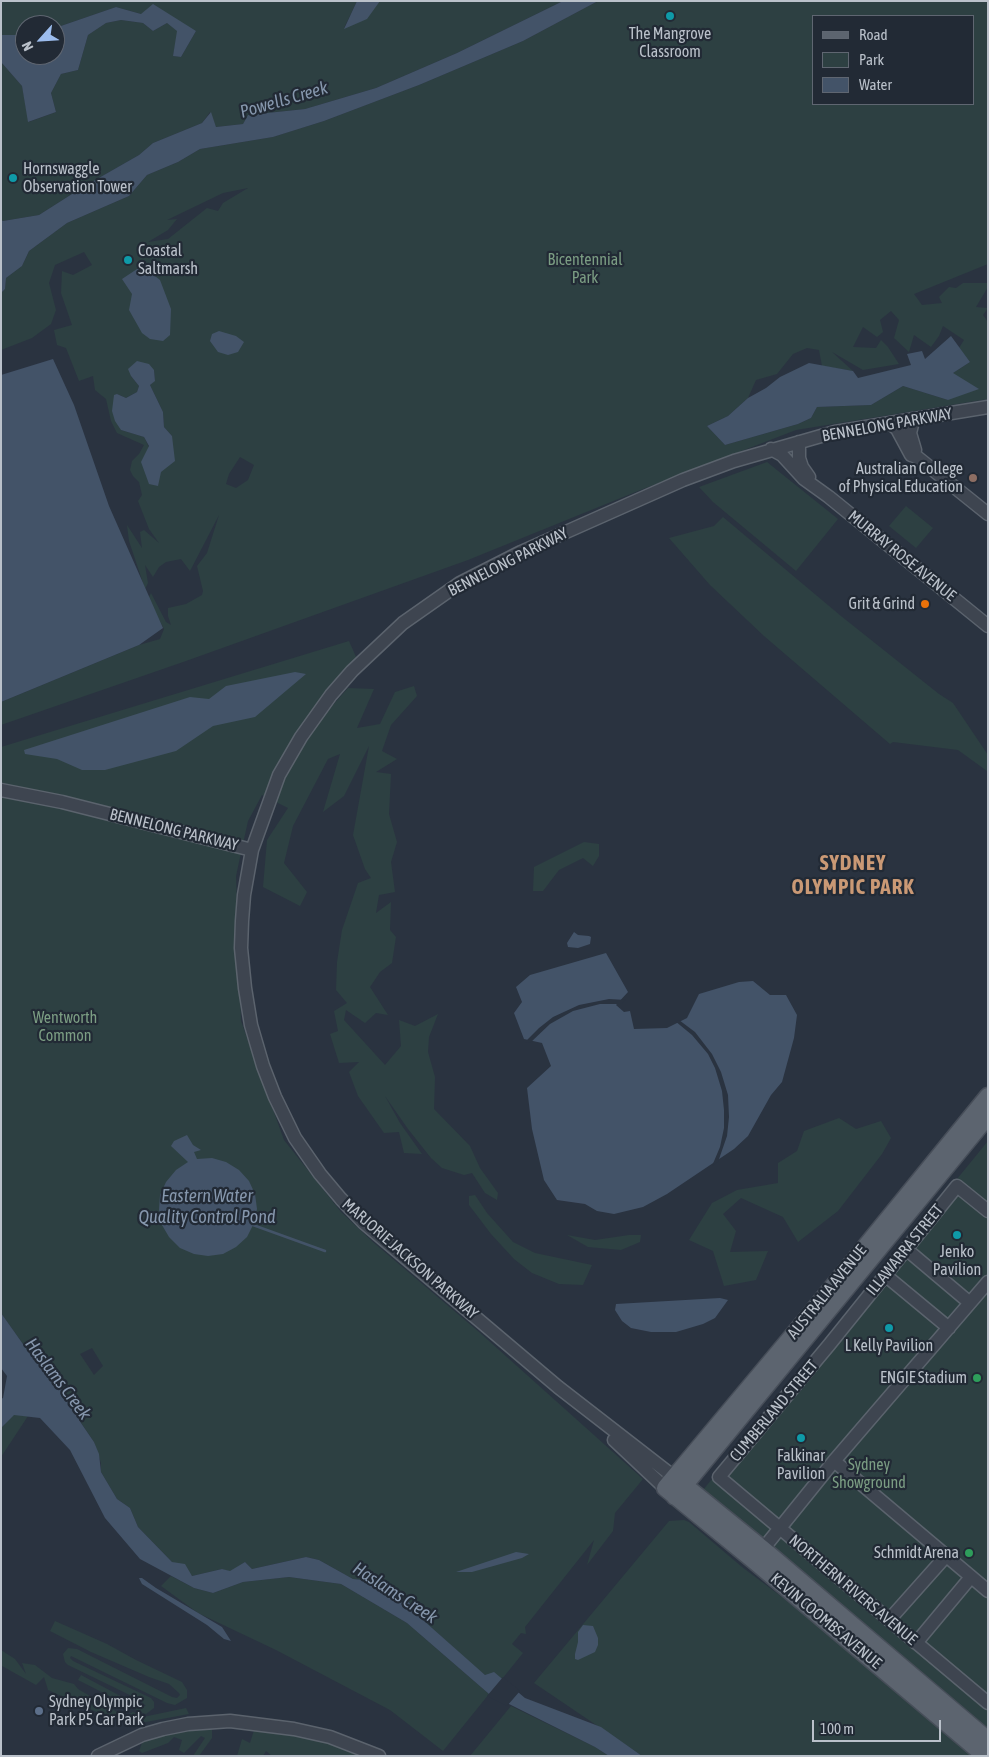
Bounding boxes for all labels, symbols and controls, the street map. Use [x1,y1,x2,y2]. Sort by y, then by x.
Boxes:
marker: The Mangrove Classroom [664,10,676,22]
north arrow [15,15,65,65]
legend [812,15,974,105]
place label: The Mangrove Classroom [629,24,711,62]
text: Road [859,26,888,43]
text: N [18,39,36,53]
text: Park [859,51,884,68]
text: Water [859,76,892,93]
water label: Powells Creek [237,77,331,123]
place label: Hornswaggle Observation Tower [23,159,132,197]
marker: Hornswaggle Observation Tower [7,172,19,184]
place label: Coastal Saltmarsh [138,241,198,279]
park label: Bicentennial Park [548,250,622,288]
marker: Coastal Saltmarsh [122,254,134,266]
street label: BENNELONG PARKWAY [820,404,954,446]
place label: Australian College of Physical Education [839,459,963,497]
marker: Australian College of Physical Education [967,472,979,484]
street label: MURRAY ROSE AVENUE [844,507,960,605]
street label: BENNELONG PARKWAY [445,524,571,600]
place label: Grit & Grind [849,594,915,614]
marker: Grit & Grind [919,598,931,610]
street label: BENNELONG PARKWAY [108,805,240,855]
district label: SYDNEY OLYMPIC PARK [790,850,916,900]
park label: Wentworth Common [33,1008,97,1046]
water label: Eastern Water Quality Control Pond [139,1185,275,1228]
street label: MARJORIE JACKSON PARKWAY [338,1195,482,1323]
street label: ILLAWARRA STREET [862,1201,948,1299]
marker: Jenko Pavilion [951,1229,963,1241]
street label: AUSTRALIA AVENUE [783,1241,871,1343]
place label: Jenko Pavilion [933,1242,981,1280]
marker: L Kelly Pavilion [883,1322,895,1334]
water label: Haslams Creek [20,1334,96,1424]
place label: L Kelly Pavilion [845,1336,933,1356]
street label: CUMBERLAND STREET [726,1356,822,1466]
place label: ENGIE Stadium [880,1368,967,1388]
marker: ENGIE Stadium [971,1372,983,1384]
marker: Falkinar Pavilion [795,1432,807,1444]
place label: Falkinar Pavilion [777,1446,825,1484]
park label: Sydney Showground [832,1455,906,1493]
street label: NORTHERN RIVERS AVENUE [785,1531,921,1649]
place label: Schmidt Arena [874,1543,959,1563]
marker: Schmidt Arena [963,1547,975,1559]
water label: Haslams Creek [349,1558,441,1628]
street label: KEVIN COOMBS AVENUE [767,1569,885,1673]
place label: Sydney Olympic Park P5 Car Park [49,1692,144,1730]
marker: Sydney Olympic Park P5 Car Park [33,1705,45,1717]
scale bar [814,1710,943,1742]
text: 100 m [820,1720,854,1737]

